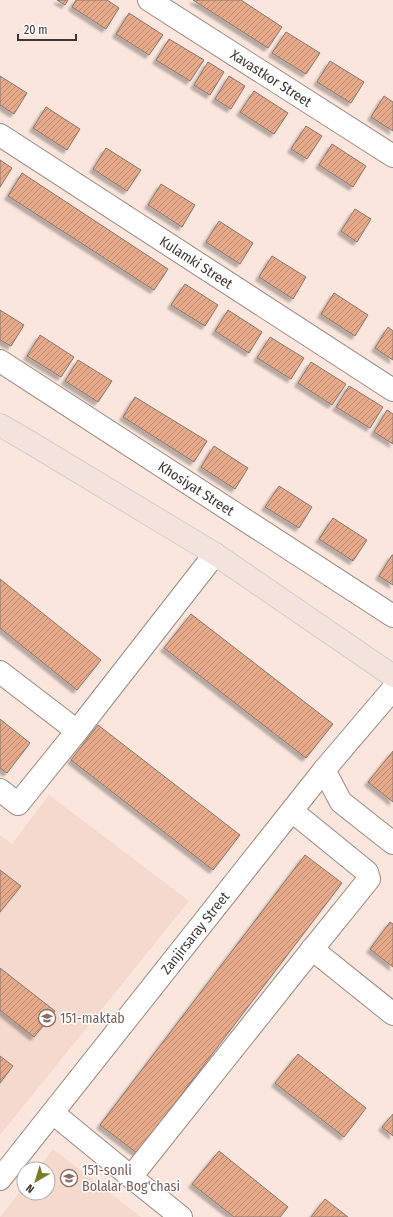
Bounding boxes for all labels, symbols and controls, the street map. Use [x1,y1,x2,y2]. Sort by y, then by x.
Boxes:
scale bar [18,16,76,42]
text: 20 m [24,23,48,37]
street label: Xavastkor Street [227,46,315,111]
street label: Kulamki Street [157,232,236,293]
street label: Khosiyat Street [155,458,238,519]
street label: Zanjirsaray Street [157,888,233,977]
school or university icon: 151-maktab [37,1008,57,1028]
place label: 151-maktab [60,1010,125,1027]
north arrow [16,1161,56,1201]
place label: 151-sonli Bolalar Bog'chasi [82,1162,180,1195]
school or university icon: 151-sonli Bolalar Bog'chasi [59,1168,79,1188]
text: N [24,1181,37,1196]

